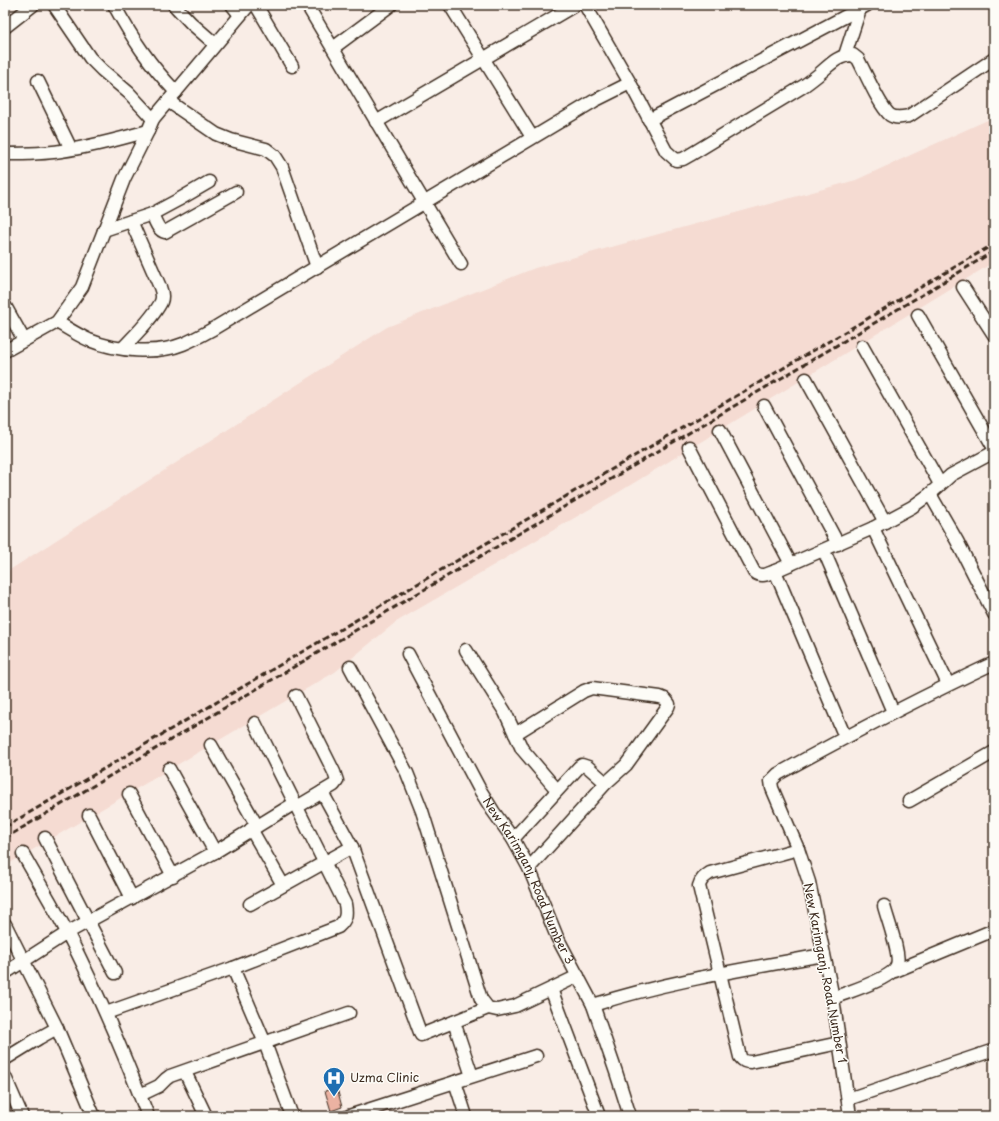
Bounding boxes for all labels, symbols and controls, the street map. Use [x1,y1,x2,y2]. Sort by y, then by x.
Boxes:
street label: New Karimganj, Road Number 3 [479,793,580,967]
street label: New Karimganj, Road Number 1 [800,881,852,1065]
hospital icon: Uzma Clinic [321,1065,347,1098]
place label: Uzma Clinic [350,1068,419,1086]

